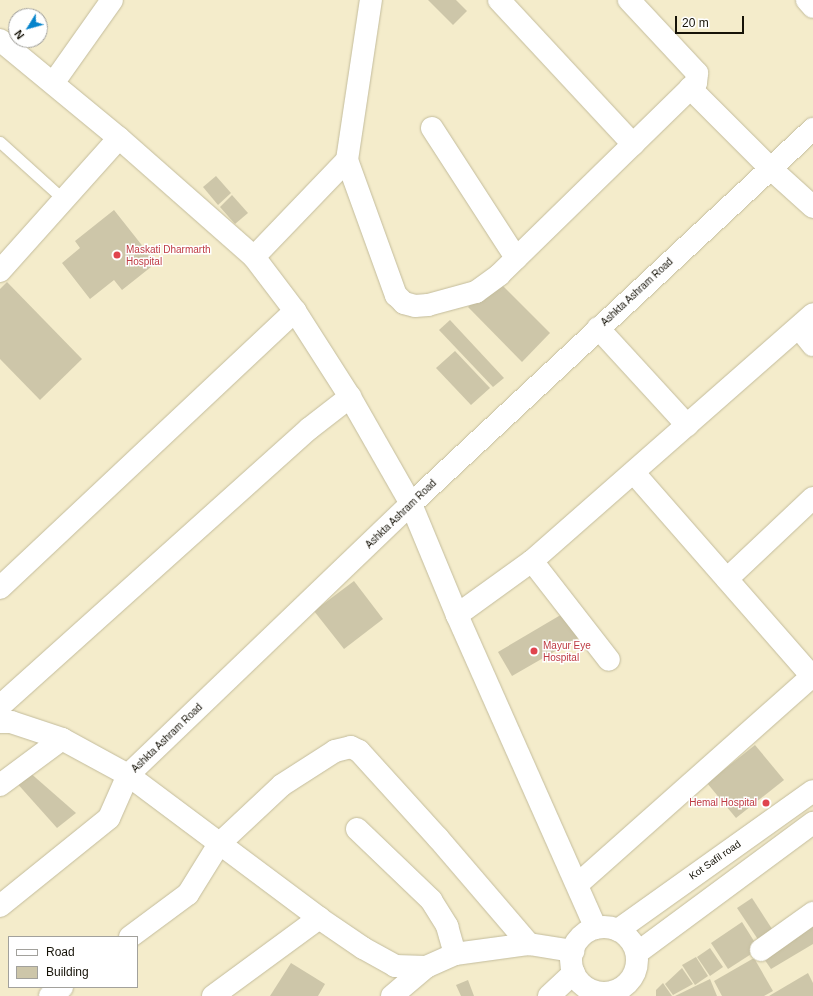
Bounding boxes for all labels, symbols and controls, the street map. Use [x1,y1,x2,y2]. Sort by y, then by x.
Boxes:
north arrow [8,8,48,48]
scale bar [677,8,746,34]
text: 20 m [682,16,709,30]
text: N [12,28,26,41]
place label: Maskati Dharmarth Hospital [126,243,210,266]
marker: Maskati Dharmarth Hospital [111,249,123,261]
street label: Ashkta Ashram Road [598,255,676,329]
street label: Ashkta Ashram Road [363,477,439,551]
place label: Mayur Eye Hospital [543,639,591,662]
marker: Mayur Eye Hospital [528,645,540,657]
street label: Ashkta Ashram Road [129,701,205,775]
place label: Hemal Hospital [689,797,757,809]
marker: Hemal Hospital [760,797,772,809]
street label: Kot Safil road [687,838,743,882]
legend [8,936,138,988]
text: Road [46,945,75,959]
text: Building [46,965,89,979]

